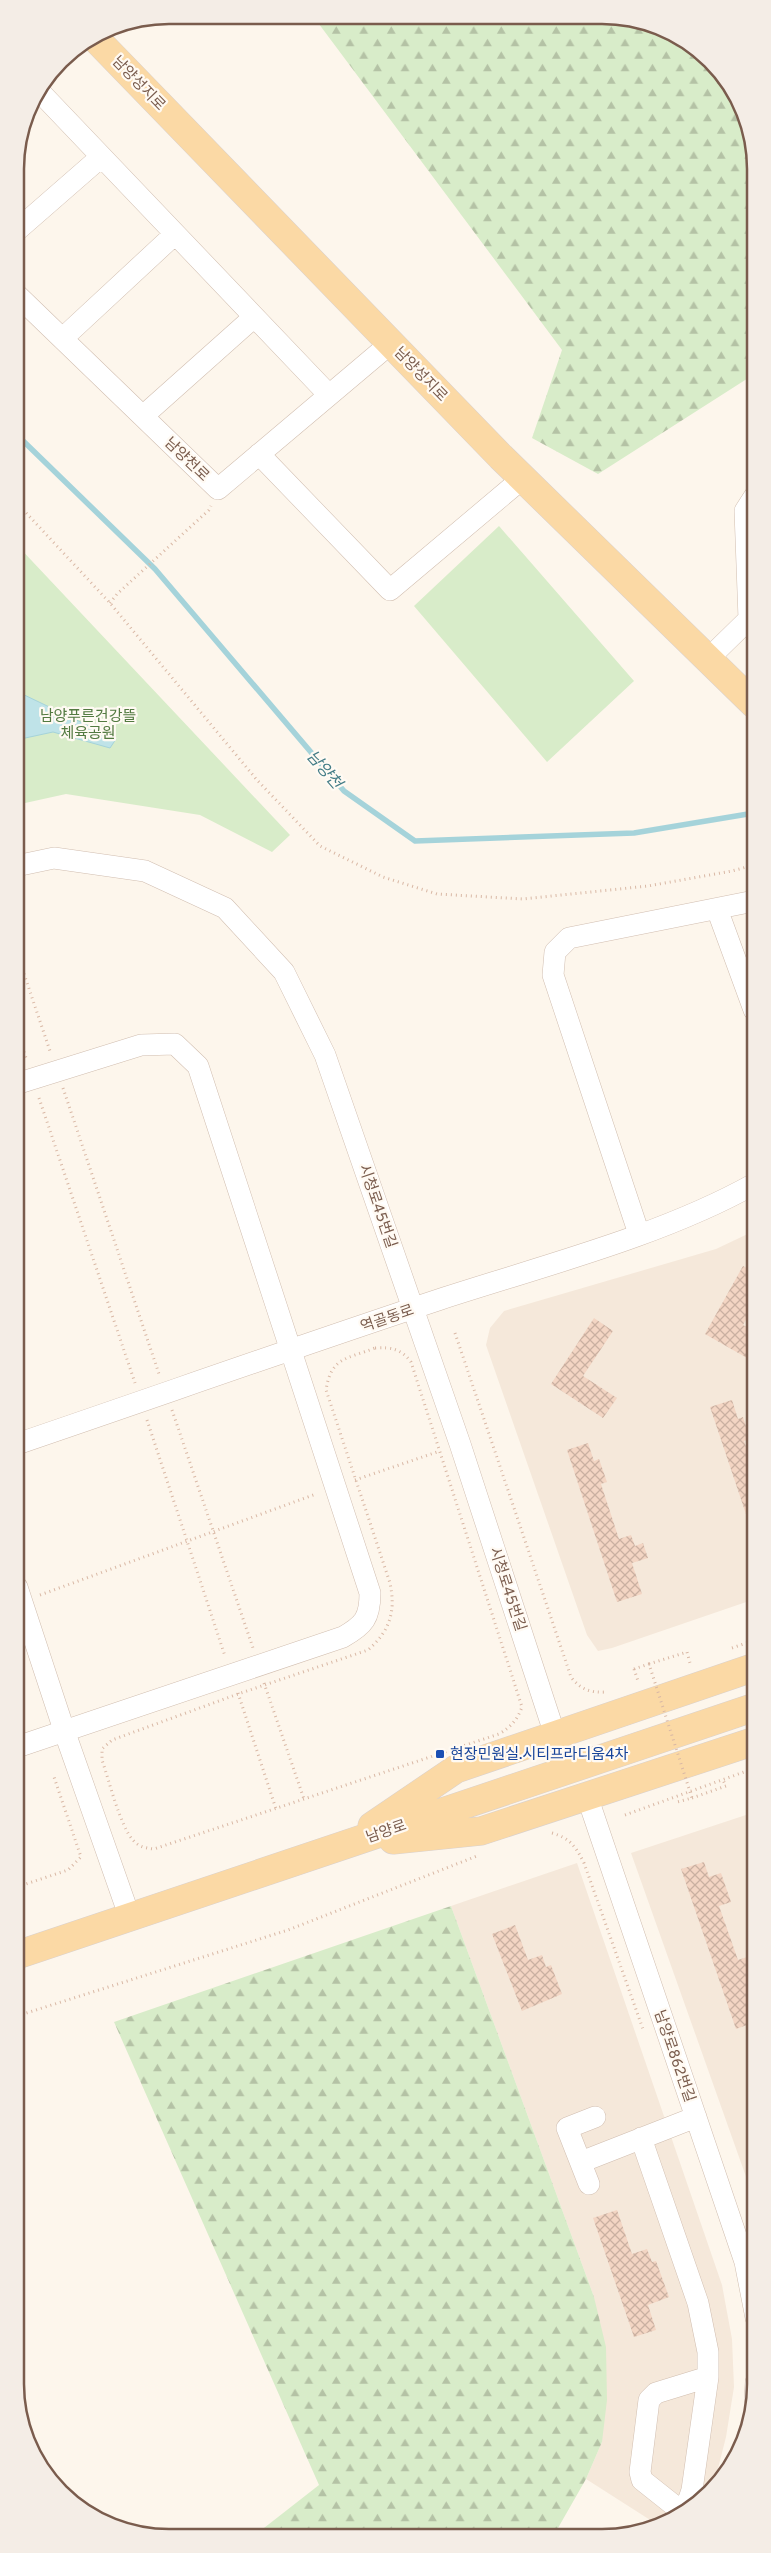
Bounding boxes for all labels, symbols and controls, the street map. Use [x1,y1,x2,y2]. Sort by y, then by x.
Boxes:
street label: 남양성지로 [107,53,169,115]
street label: 남양성지로 [389,344,451,406]
street label: 남양천로 [160,433,213,486]
park label: 남양푸른건강뜰 체육공원 [40,708,136,744]
water label: 남양천 [301,747,347,795]
street label: 시청로45번길 [353,1162,400,1251]
street label: 역골동로 [358,1301,417,1337]
street label: 시청로45번길 [484,1545,529,1634]
place label: 현장민원실.시티프라디움4차 [450,1745,628,1765]
marker: 현장민원실.시티프라디움4차 [434,1748,446,1760]
street label: 남양로 [364,1817,409,1848]
street label: 남양로862번길 [649,2008,698,2105]

